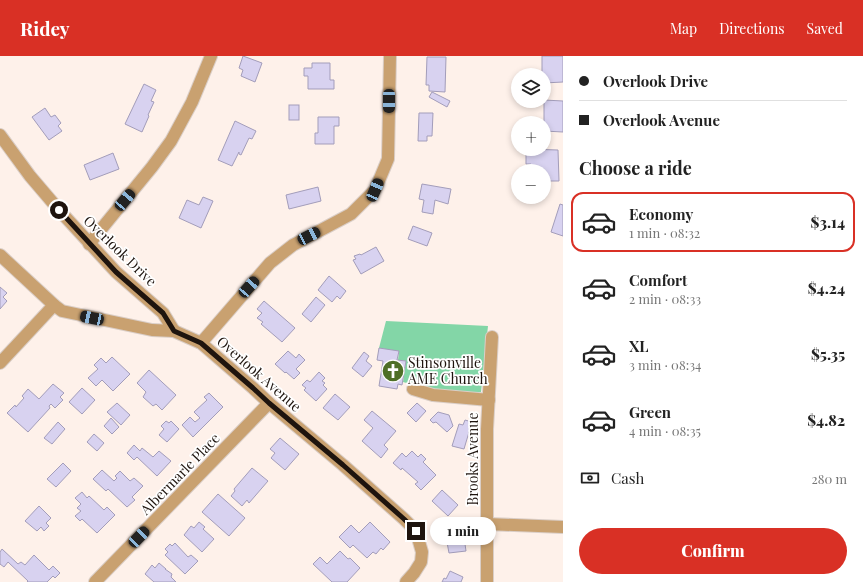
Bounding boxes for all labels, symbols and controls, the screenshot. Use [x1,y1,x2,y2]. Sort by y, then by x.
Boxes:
text: Ridey [20,15,70,41]
text: Map [670,19,697,38]
text: Directions [719,19,785,38]
text: Saved [807,19,843,38]
map controls [511,68,551,204]
button: layers [511,68,551,108]
text: Overlook Drive [603,71,708,91]
car [383,89,395,113]
text: Overlook Avenue [603,110,720,130]
button: + [511,116,551,156]
text: Choose a ride [579,156,692,180]
button: − [511,164,551,204]
car [365,177,385,203]
car [113,187,137,213]
route start [50,201,68,219]
icon: car [581,204,617,240]
text: Economy [629,204,693,224]
street label: Overlook Drive [80,211,161,290]
text: $3.14 [811,212,845,232]
text: 1 min · 08:32 [629,224,700,241]
car [296,225,322,247]
icon: car [581,270,617,306]
text: Comfort [629,270,687,290]
car [237,274,261,300]
text: $4.24 [808,278,845,298]
text: 2 min · 08:33 [629,290,701,307]
car [79,310,105,326]
street label: Overlook Avenue [213,332,306,416]
icon: car [581,336,617,372]
text: XL [629,336,649,356]
text: $5.35 [811,344,845,364]
place label: Stinsonville AME Church [407,353,488,388]
text: 3 min · 08:34 [629,356,701,373]
church icon: Stinsonville AME Church [380,358,406,384]
icon: car [581,402,617,438]
text: Green [629,402,671,422]
text: $4.82 [807,410,845,430]
street label: Brooks Avenue [463,413,482,505]
text: 4 min · 08:35 [629,422,701,439]
street label: Albermarle Place [135,429,224,519]
icon: cash [579,467,601,489]
text: Cash [611,468,644,488]
text: 280 m [811,470,847,487]
callout: 1 min [430,517,496,545]
route end [407,522,425,540]
text: 1 min [447,522,479,539]
car [126,524,152,550]
button: Confirm [579,528,847,574]

